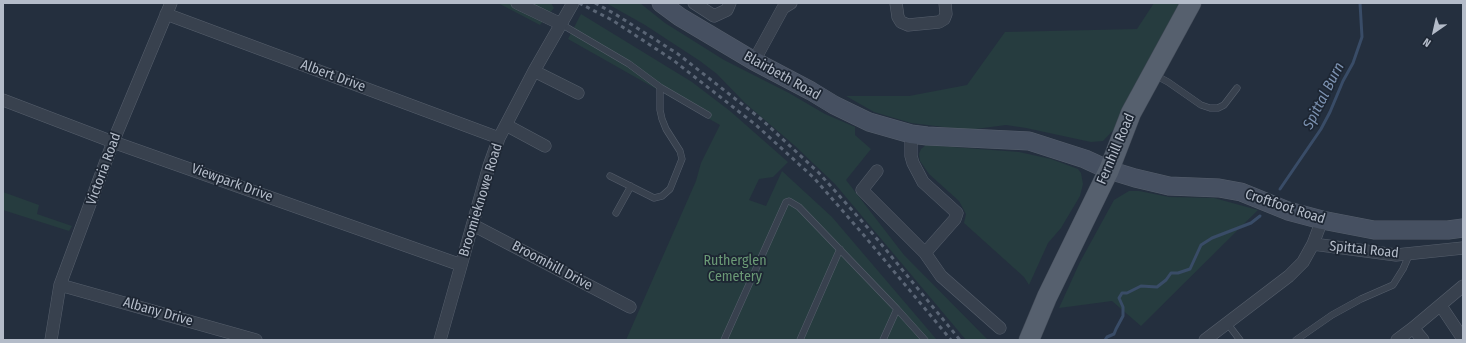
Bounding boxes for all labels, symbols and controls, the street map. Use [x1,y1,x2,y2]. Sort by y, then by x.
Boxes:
north arrow [1414,12,1454,52]
text: N [1421,35,1433,50]
street label: Blairbeth Road [741,48,823,104]
street label: Albert Drive [298,57,368,95]
water label: Spittal Burn [1299,60,1349,132]
street label: Fernhill Road [1094,111,1138,187]
street label: Victoria Road [83,130,125,208]
street label: Broomieknowe Road [456,141,506,259]
street label: Viewpark Drive [189,161,275,205]
street label: Croftfoot Road [1243,186,1327,228]
street label: Broomhill Drive [509,238,595,294]
street label: Spittal Road [1328,238,1400,262]
park label: Rutherglen Cemetery [703,253,767,286]
street label: Albany Drive [121,294,195,330]

